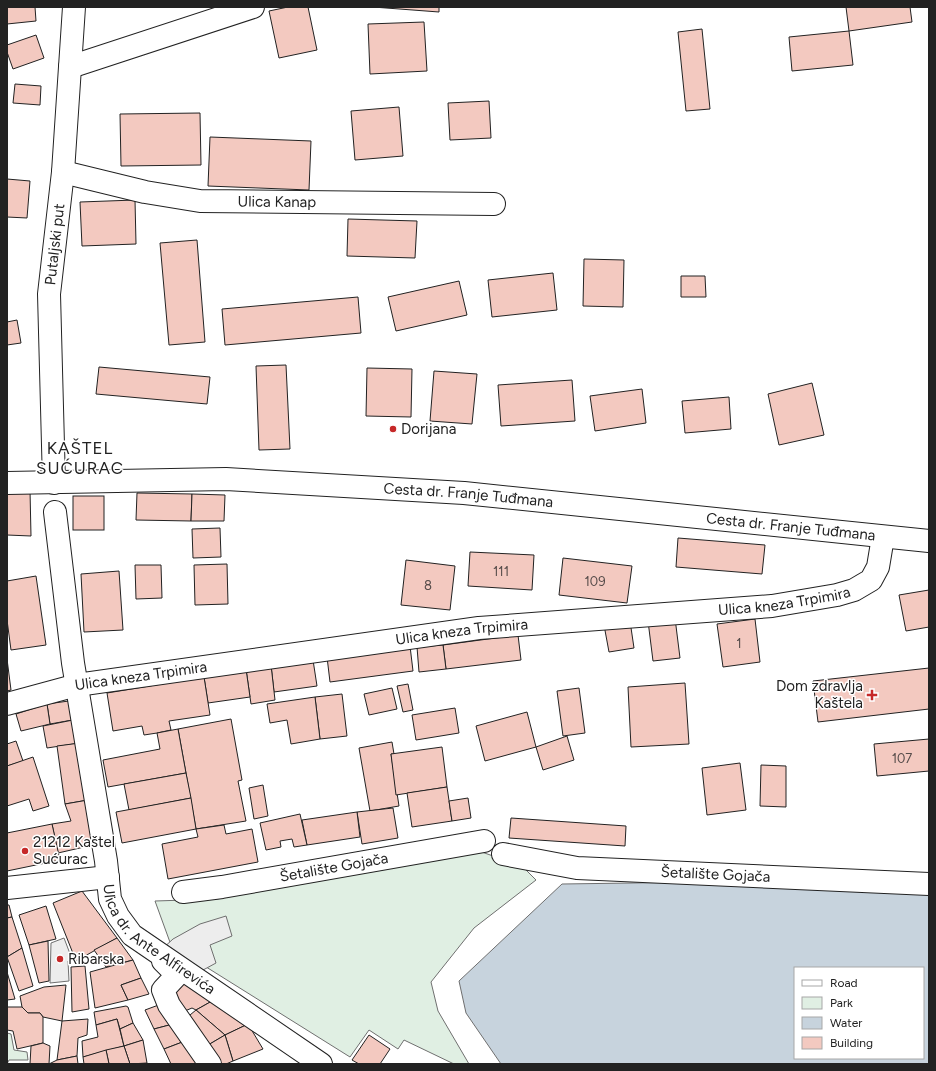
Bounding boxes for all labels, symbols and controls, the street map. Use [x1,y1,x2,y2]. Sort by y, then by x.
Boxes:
street label: Ulica Kanap [238,192,316,211]
street label: Putaljski put [41,202,68,286]
place label: Dorijana [401,420,456,438]
marker: Dorijana [388,424,398,434]
district label: KAŠTEL SUĆURAC [36,438,124,478]
street label: Cesta dr. Franje Tuđmana [383,479,554,511]
street label: Cesta dr. Franje Tuđmana [705,509,876,544]
house number: 111 [493,564,509,579]
house number: 109 [584,574,606,589]
house number: 8 [424,578,432,593]
street label: Ulica kneza Trpimira [717,583,852,619]
street label: Ulica kneza Trpimira [394,615,529,649]
house number: 1 [736,636,742,651]
street label: Ulica kneza Trpimira [73,658,208,694]
place label: Dom zdravlja Kaštela [776,677,863,712]
marker: Dom zdravlja Kaštela [866,689,878,701]
house number: 107 [892,751,912,766]
place label: 21212 Kaštel Sućurac [33,833,115,868]
marker: 21212 Kaštel Sućurac [20,846,30,856]
street label: Šetalište Gojača [278,849,390,886]
street label: Šetalište Gojača [660,863,771,886]
street label: Ulica dr. Ante Alfirevića [99,883,219,998]
place label: Ribarska [68,950,124,968]
marker: Ribarska [55,954,65,964]
legend [794,967,924,1059]
text: Road [830,976,858,990]
text: Park [830,996,853,1010]
text: Water [830,1016,862,1030]
text: Building [830,1036,873,1050]

